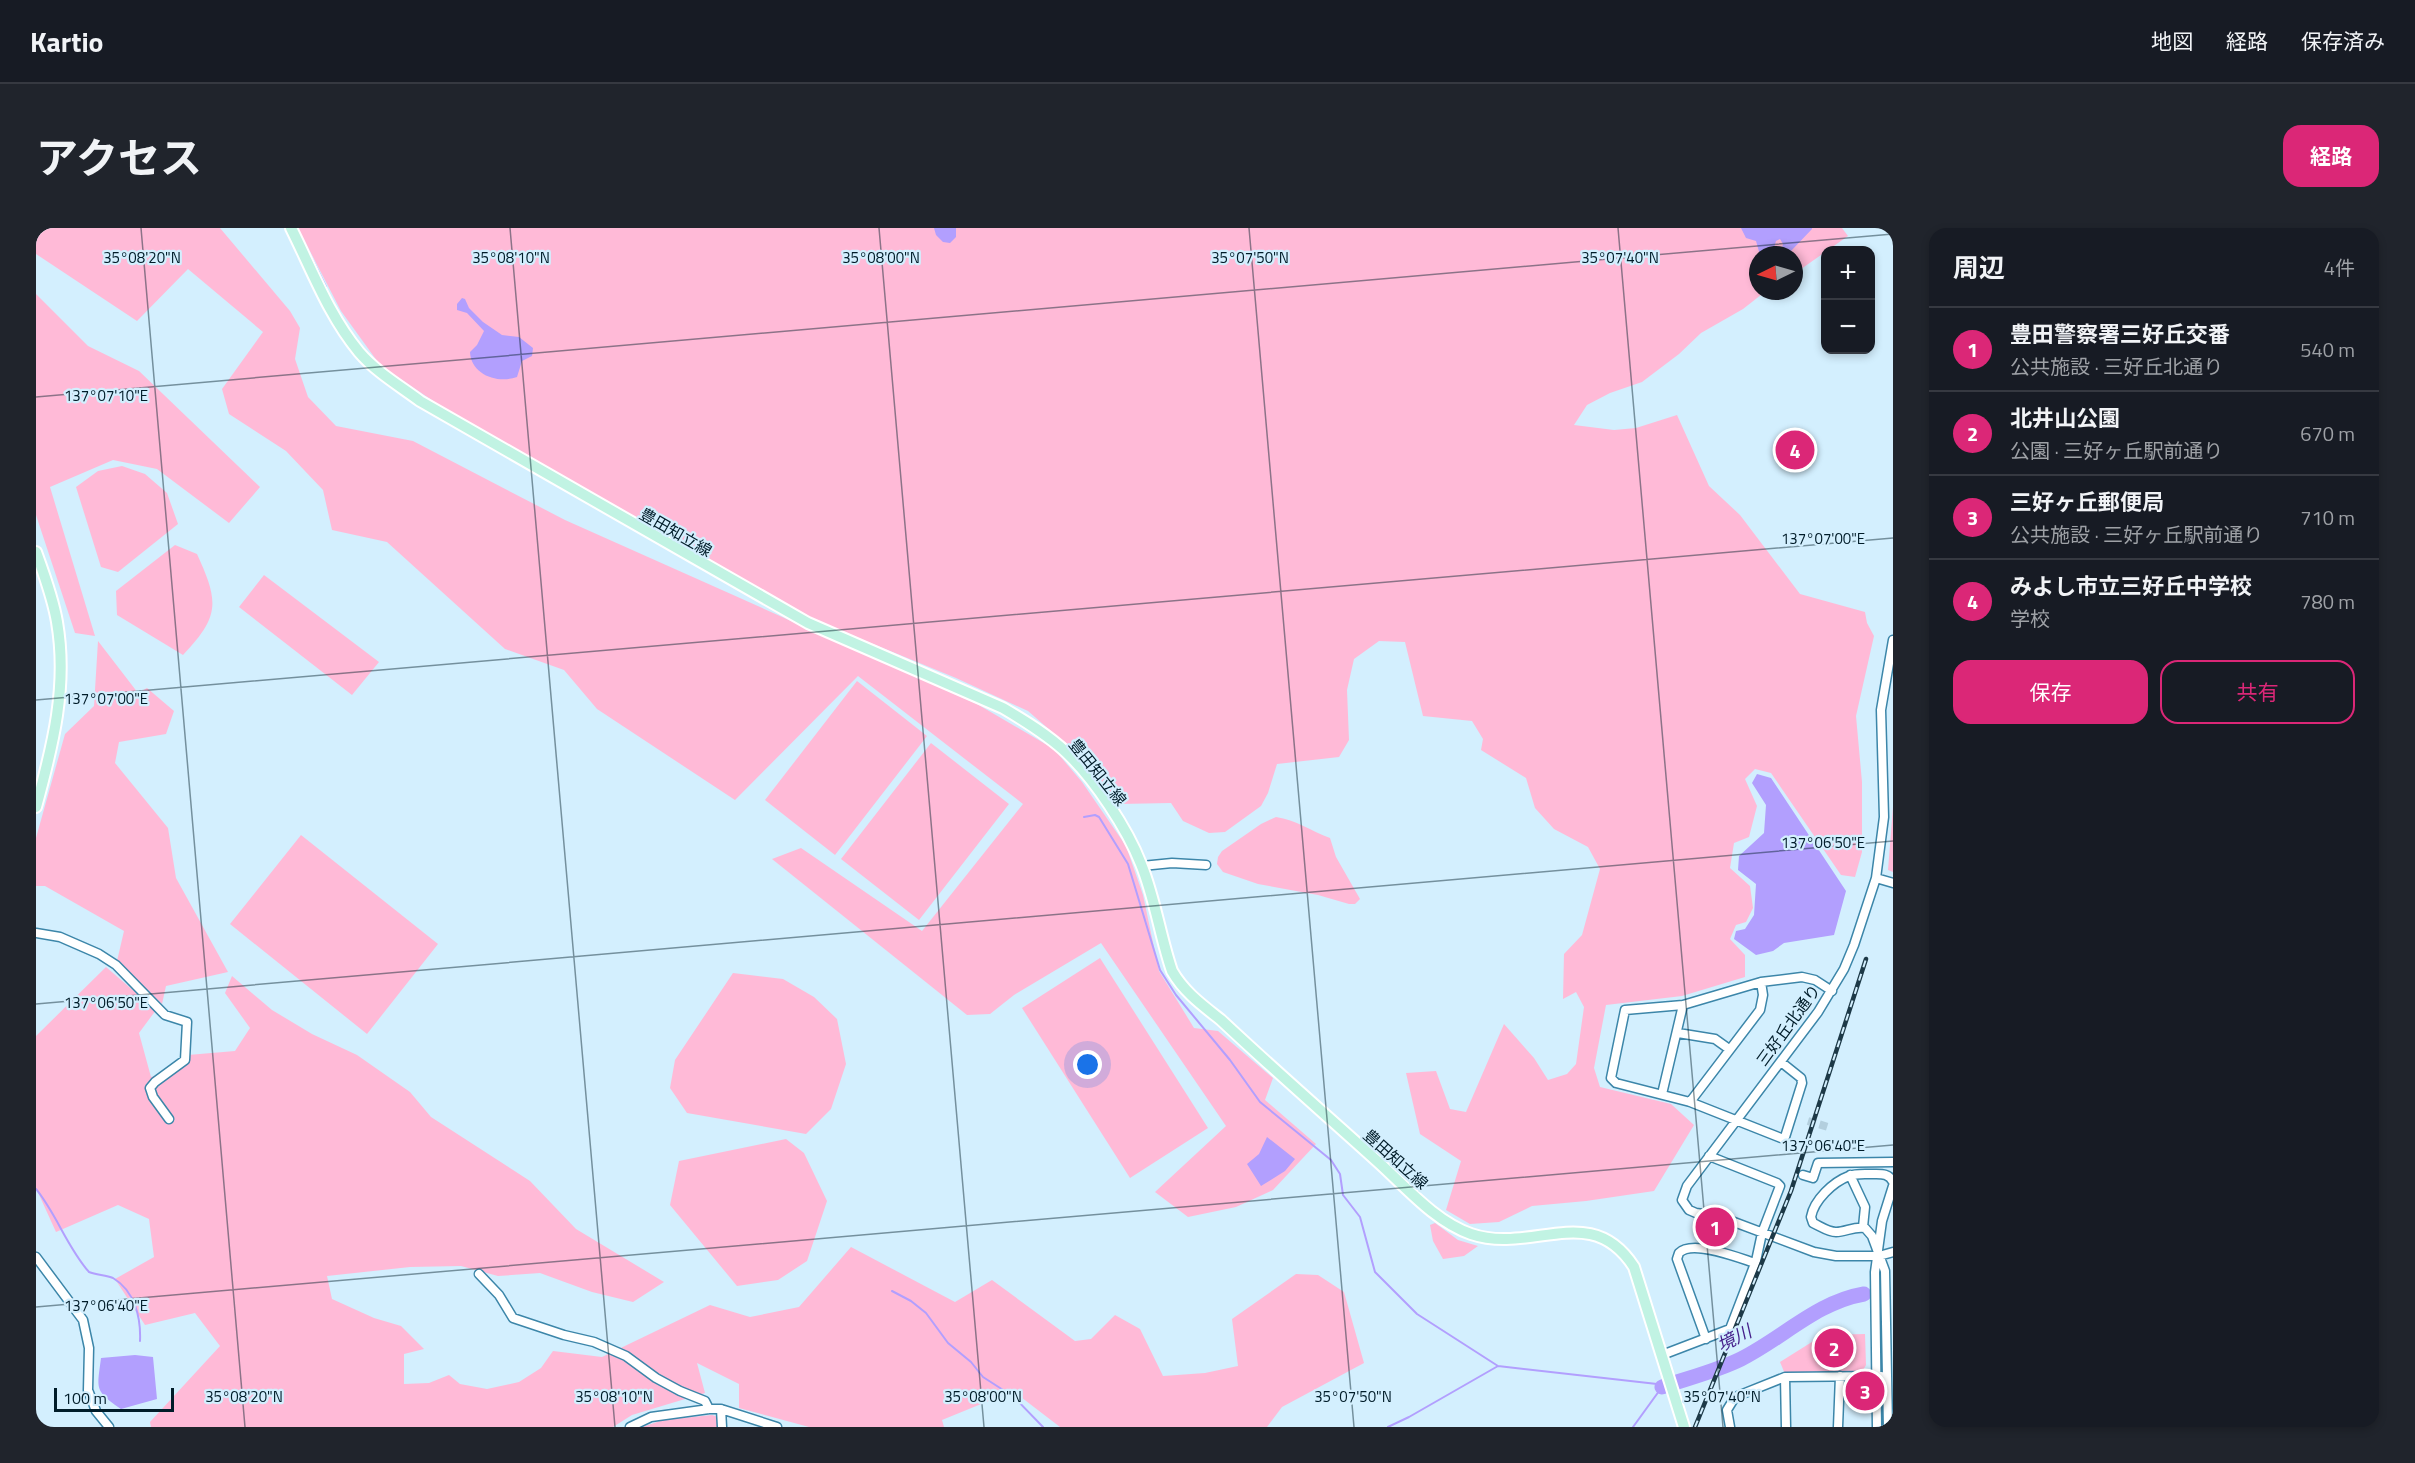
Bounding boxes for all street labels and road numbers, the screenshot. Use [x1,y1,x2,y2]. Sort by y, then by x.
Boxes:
street label: 豊田知立線 [635,502,717,562]
street label: 豊田知立線 [1063,733,1133,811]
street label: 三好丘北通り [1750,979,1826,1071]
street label: 豊田知立線 [1358,1123,1434,1195]

